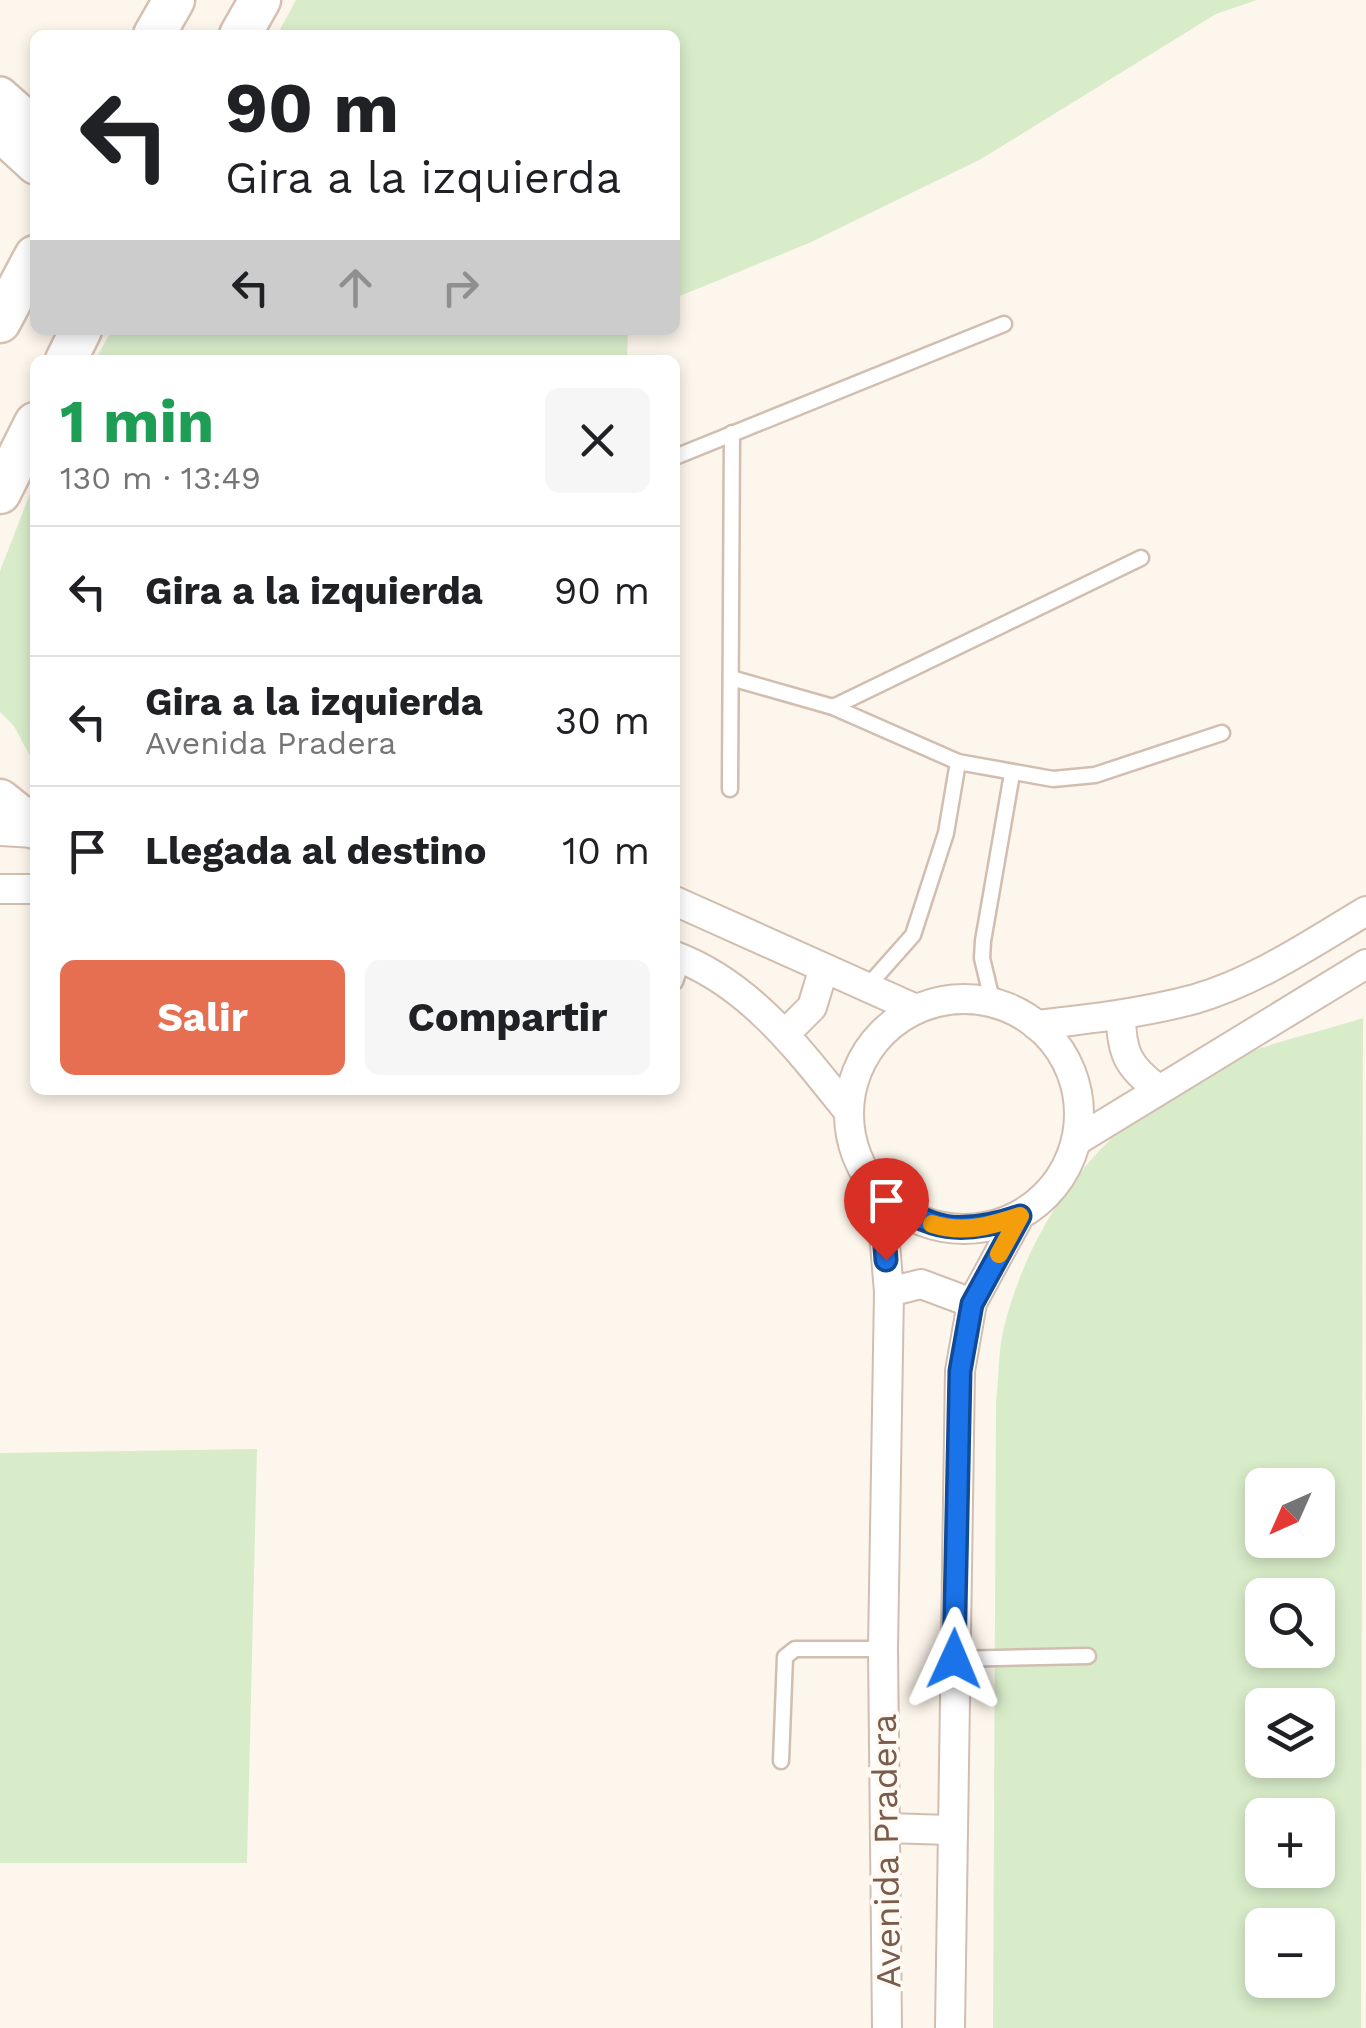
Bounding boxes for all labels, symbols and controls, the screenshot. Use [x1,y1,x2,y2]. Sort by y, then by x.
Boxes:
text: 90 m [225,67,399,149]
icon: left [60,70,190,200]
text: Gira a la izquierda [225,151,621,204]
icon: left [223,260,278,315]
icon: ahead [328,260,383,315]
icon: right [433,260,488,315]
text: 1 min [60,386,214,457]
button: close [545,388,650,493]
text: 130 m · 13:49 [60,459,261,497]
icon: left [60,564,115,619]
text: Gira a la izquierda [145,569,483,613]
text: 90 m [554,569,650,613]
text: Gira a la izquierda [145,680,483,724]
icon: left [60,694,115,749]
text: 30 m [555,699,650,743]
text: Avenida Pradera [145,724,396,762]
icon: arrive [60,824,115,879]
text: Llegada al destino [145,829,487,873]
text: 10 m [562,829,650,873]
button: Salir [60,960,345,1075]
button: Compartir [365,960,650,1075]
pin [844,1158,929,1261]
icon: arrive [859,1173,914,1228]
north arrow [1245,1468,1335,1558]
map controls [1245,1468,1335,1998]
button: search [1245,1578,1335,1668]
position arrow [902,1607,1006,1711]
button: layers [1245,1688,1335,1778]
street label: Avenida Pradera [863,1713,909,1989]
button: + [1245,1798,1335,1888]
button: − [1245,1908,1335,1998]

